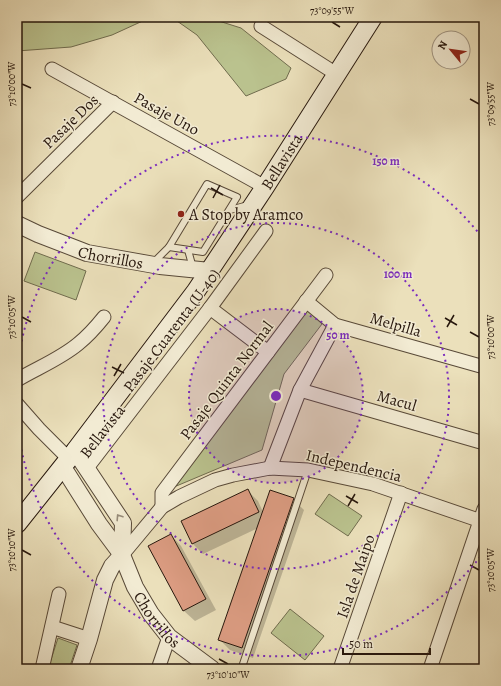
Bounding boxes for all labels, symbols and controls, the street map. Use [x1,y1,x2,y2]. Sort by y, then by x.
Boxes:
text: 73°09'55"W [310,4,355,17]
north arrow [431,30,471,70]
text: N [434,38,451,53]
text: 73°10'00"W [5,61,18,106]
text: 73°09'55"W [484,81,497,126]
street label: Pasaje Uno [130,87,203,141]
street label: Pasaje Dos [38,90,103,154]
street label: Bellavista [256,129,308,194]
text: 150 m [372,153,400,169]
place label: A Stop by Aramco [188,204,303,226]
marker: A Stop by Aramco [176,209,186,219]
street label: Chorrillos [75,241,145,275]
street label: Pasaje Cuarenta (U-40) [118,264,225,397]
text: 100 m [384,266,412,282]
text: 73°10'05"W [5,294,18,339]
street label: Melpilla [367,307,425,343]
text: 73°10'00"W [484,314,497,359]
street label: Pasaje Quinta Normal [175,317,279,444]
text: 50 m [326,327,350,343]
street label: Macul [374,385,419,417]
centre of rings [269,389,283,403]
street label: Bellavista [75,400,131,463]
street label: Independencia [304,444,404,488]
one-way arrow [116,514,124,521]
text: 73°10'10"W [5,528,18,571]
street label: Isla de Maipo [331,532,381,621]
text: 73°10'05"W [484,547,497,592]
street label: Chorrillos [128,588,184,654]
scale bar [343,630,430,656]
text: 50 m [349,636,373,652]
text: 73°10'10"W [207,668,250,681]

